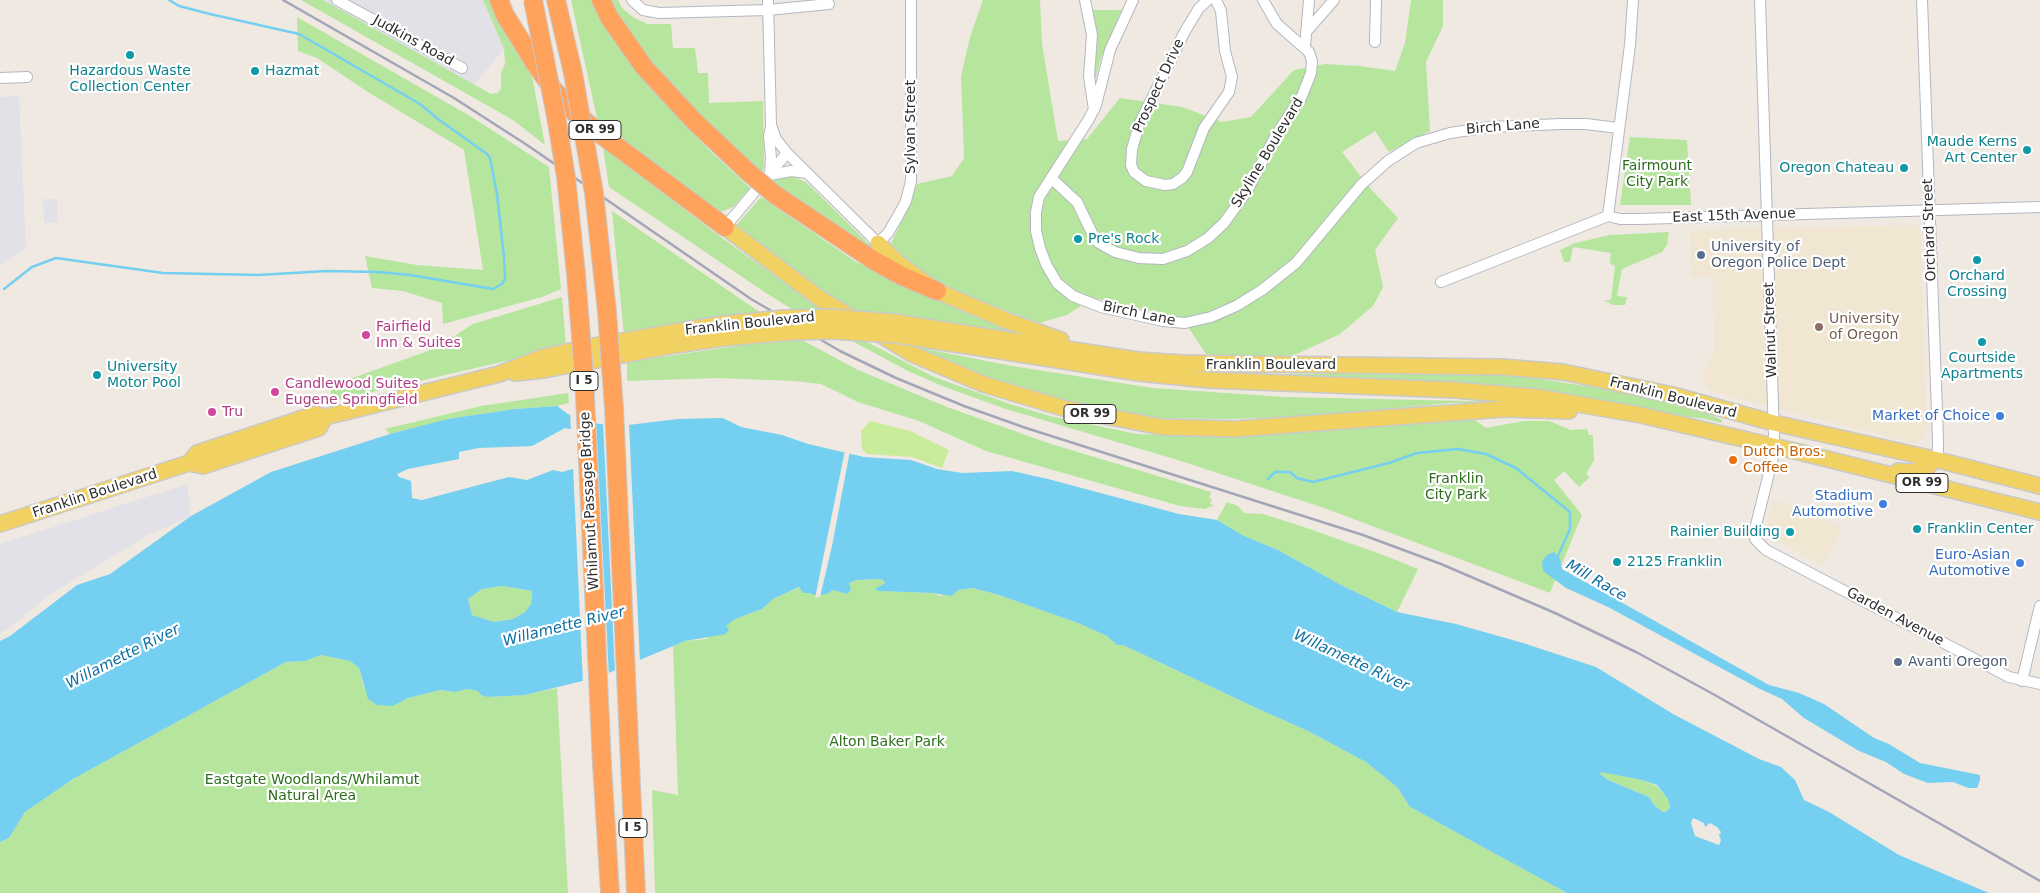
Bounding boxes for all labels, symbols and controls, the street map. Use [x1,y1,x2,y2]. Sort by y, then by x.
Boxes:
street label: Judkins Road [370,12,456,70]
street label: Prospect Drive [1130,36,1188,136]
marker: Hazardous Waste Collection Center [124,49,136,61]
place label: Hazardous Waste Collection Center [69,63,191,95]
place label: Hazmat [265,63,319,79]
marker: Hazmat [249,65,261,77]
street label: Sylvan Street [903,80,919,174]
street label: Skyline Boulevard [1229,95,1307,211]
street label: Birch Lane [1465,115,1541,139]
road number: OR 99 [569,120,621,140]
place label: Maude Kerns Art Center [1927,134,2017,166]
marker: Maude Kerns Art Center [2021,144,2033,156]
park label: Fairmount City Park [1622,158,1692,190]
place label: Oregon Chateau [1779,160,1894,176]
marker: Oregon Chateau [1898,162,1910,174]
street label: Orchard Street [1920,178,1940,282]
street label: East 15th Avenue [1672,205,1796,227]
place label: Pre's Rock [1088,231,1159,247]
marker: Pre's Rock [1072,233,1084,245]
place label: University of Oregon Police Dept [1711,239,1846,272]
marker: University of Oregon Police Dept [1695,249,1707,261]
marker: Orchard Crossing [1971,254,1983,266]
place label: Orchard Crossing [1947,268,2007,300]
street label: Walnut Street [1761,282,1781,378]
street label: Birch Lane [1101,298,1177,330]
street label: Franklin Boulevard [684,309,816,339]
place label: University of Oregon [1829,311,1900,344]
place label: Fairfield Inn & Suites [376,319,461,352]
marker: University of Oregon [1813,321,1825,333]
marker: Fairfield Inn & Suites [360,329,372,341]
marker: Courtside Apartments [1976,336,1988,348]
place label: Courtside Apartments [1941,350,2023,382]
street label: Franklin Boulevard [1206,357,1336,373]
place label: University Motor Pool [107,359,181,392]
marker: University Motor Pool [91,369,103,381]
road number: I 5 [570,372,598,391]
street label: Franklin Boulevard [1608,374,1738,422]
place label: Candlewood Suites Eugene Springfield [285,376,419,408]
marker: Candlewood Suites Eugene Springfield [269,386,281,398]
place label: Tru [222,404,243,420]
road number: OR 99 [1064,404,1116,424]
marker: Tru [206,406,218,418]
place label: Market of Choice [1872,408,1990,424]
marker: Market of Choice [1994,410,2006,422]
street label: Whilamut Passage Bridge [577,411,603,591]
place label: Dutch Bros. Coffee [1743,444,1825,477]
marker: Dutch Bros. Coffee [1727,454,1739,466]
street label: Franklin Boulevard [30,466,160,522]
park label: Franklin City Park [1425,471,1487,504]
road number: OR 99 [1896,473,1948,492]
place label: Stadium Automotive [1792,488,1873,520]
marker: Stadium Automotive [1877,498,1889,510]
place label: Franklin Center [1927,521,2034,537]
marker: Franklin Center [1911,523,1923,535]
place label: Rainier Building [1670,524,1780,540]
marker: Rainier Building [1784,526,1796,538]
place label: Euro-Asian Automotive [1929,547,2010,580]
place label: 2125 Franklin [1627,554,1722,570]
water label: Mill Race [1562,556,1630,606]
marker: 2125 Franklin [1611,556,1623,568]
marker: Euro-Asian Automotive [2014,557,2026,569]
street label: Garden Avenue [1843,584,1947,650]
water label: Willamette River [501,603,627,651]
water label: Willamette River [63,621,183,693]
water label: Willamette River [1291,626,1411,696]
place label: Avanti Oregon [1908,654,2008,670]
marker: Avanti Oregon [1892,656,1904,668]
park label: Alton Baker Park [829,734,945,750]
park label: Eastgate Woodlands/Whilamut Natural Area [205,772,419,804]
road number: I 5 [619,818,647,838]

